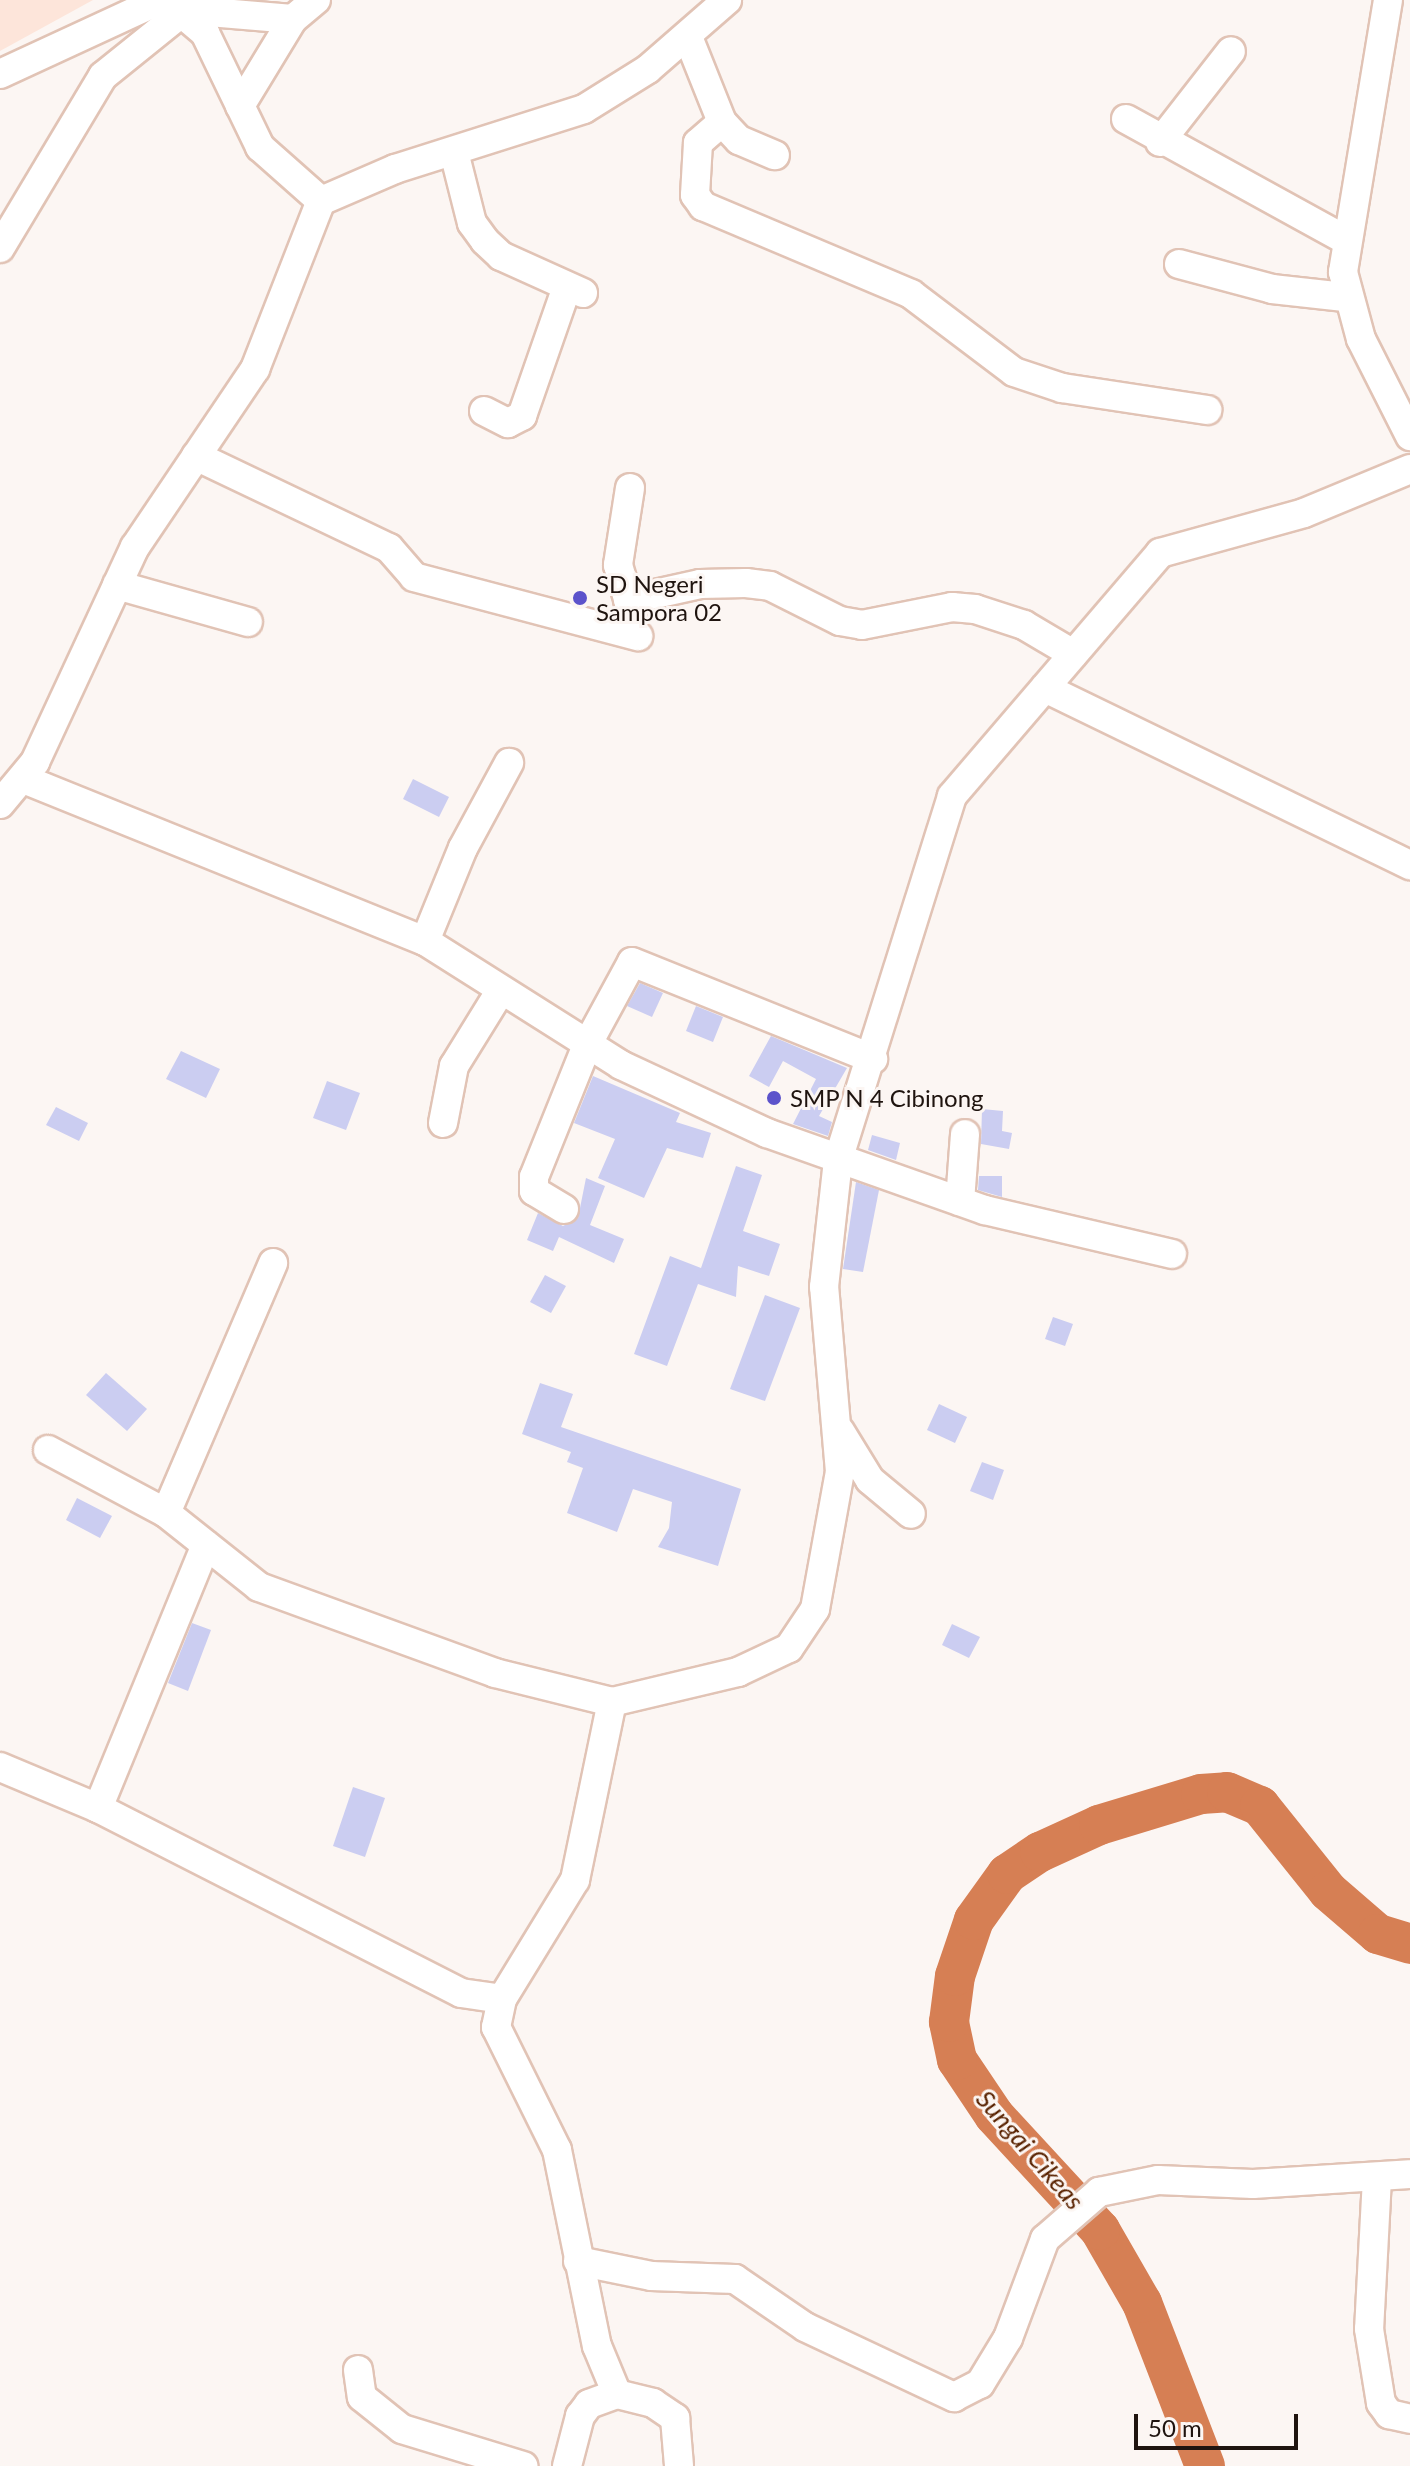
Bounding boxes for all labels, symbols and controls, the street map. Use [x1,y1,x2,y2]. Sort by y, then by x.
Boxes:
place label: SD Negeri Sampora 02 [596,570,722,626]
marker: SD Negeri Sampora 02 [571,589,589,607]
place label: SMP N 4 Cibinong [790,1084,984,1112]
marker: SMP N 4 Cibinong [765,1089,783,1107]
water label: Sungai Cikeas [970,2084,1090,2216]
scale bar [1138,2398,1302,2448]
text: 50 m [1148,2413,1202,2442]

